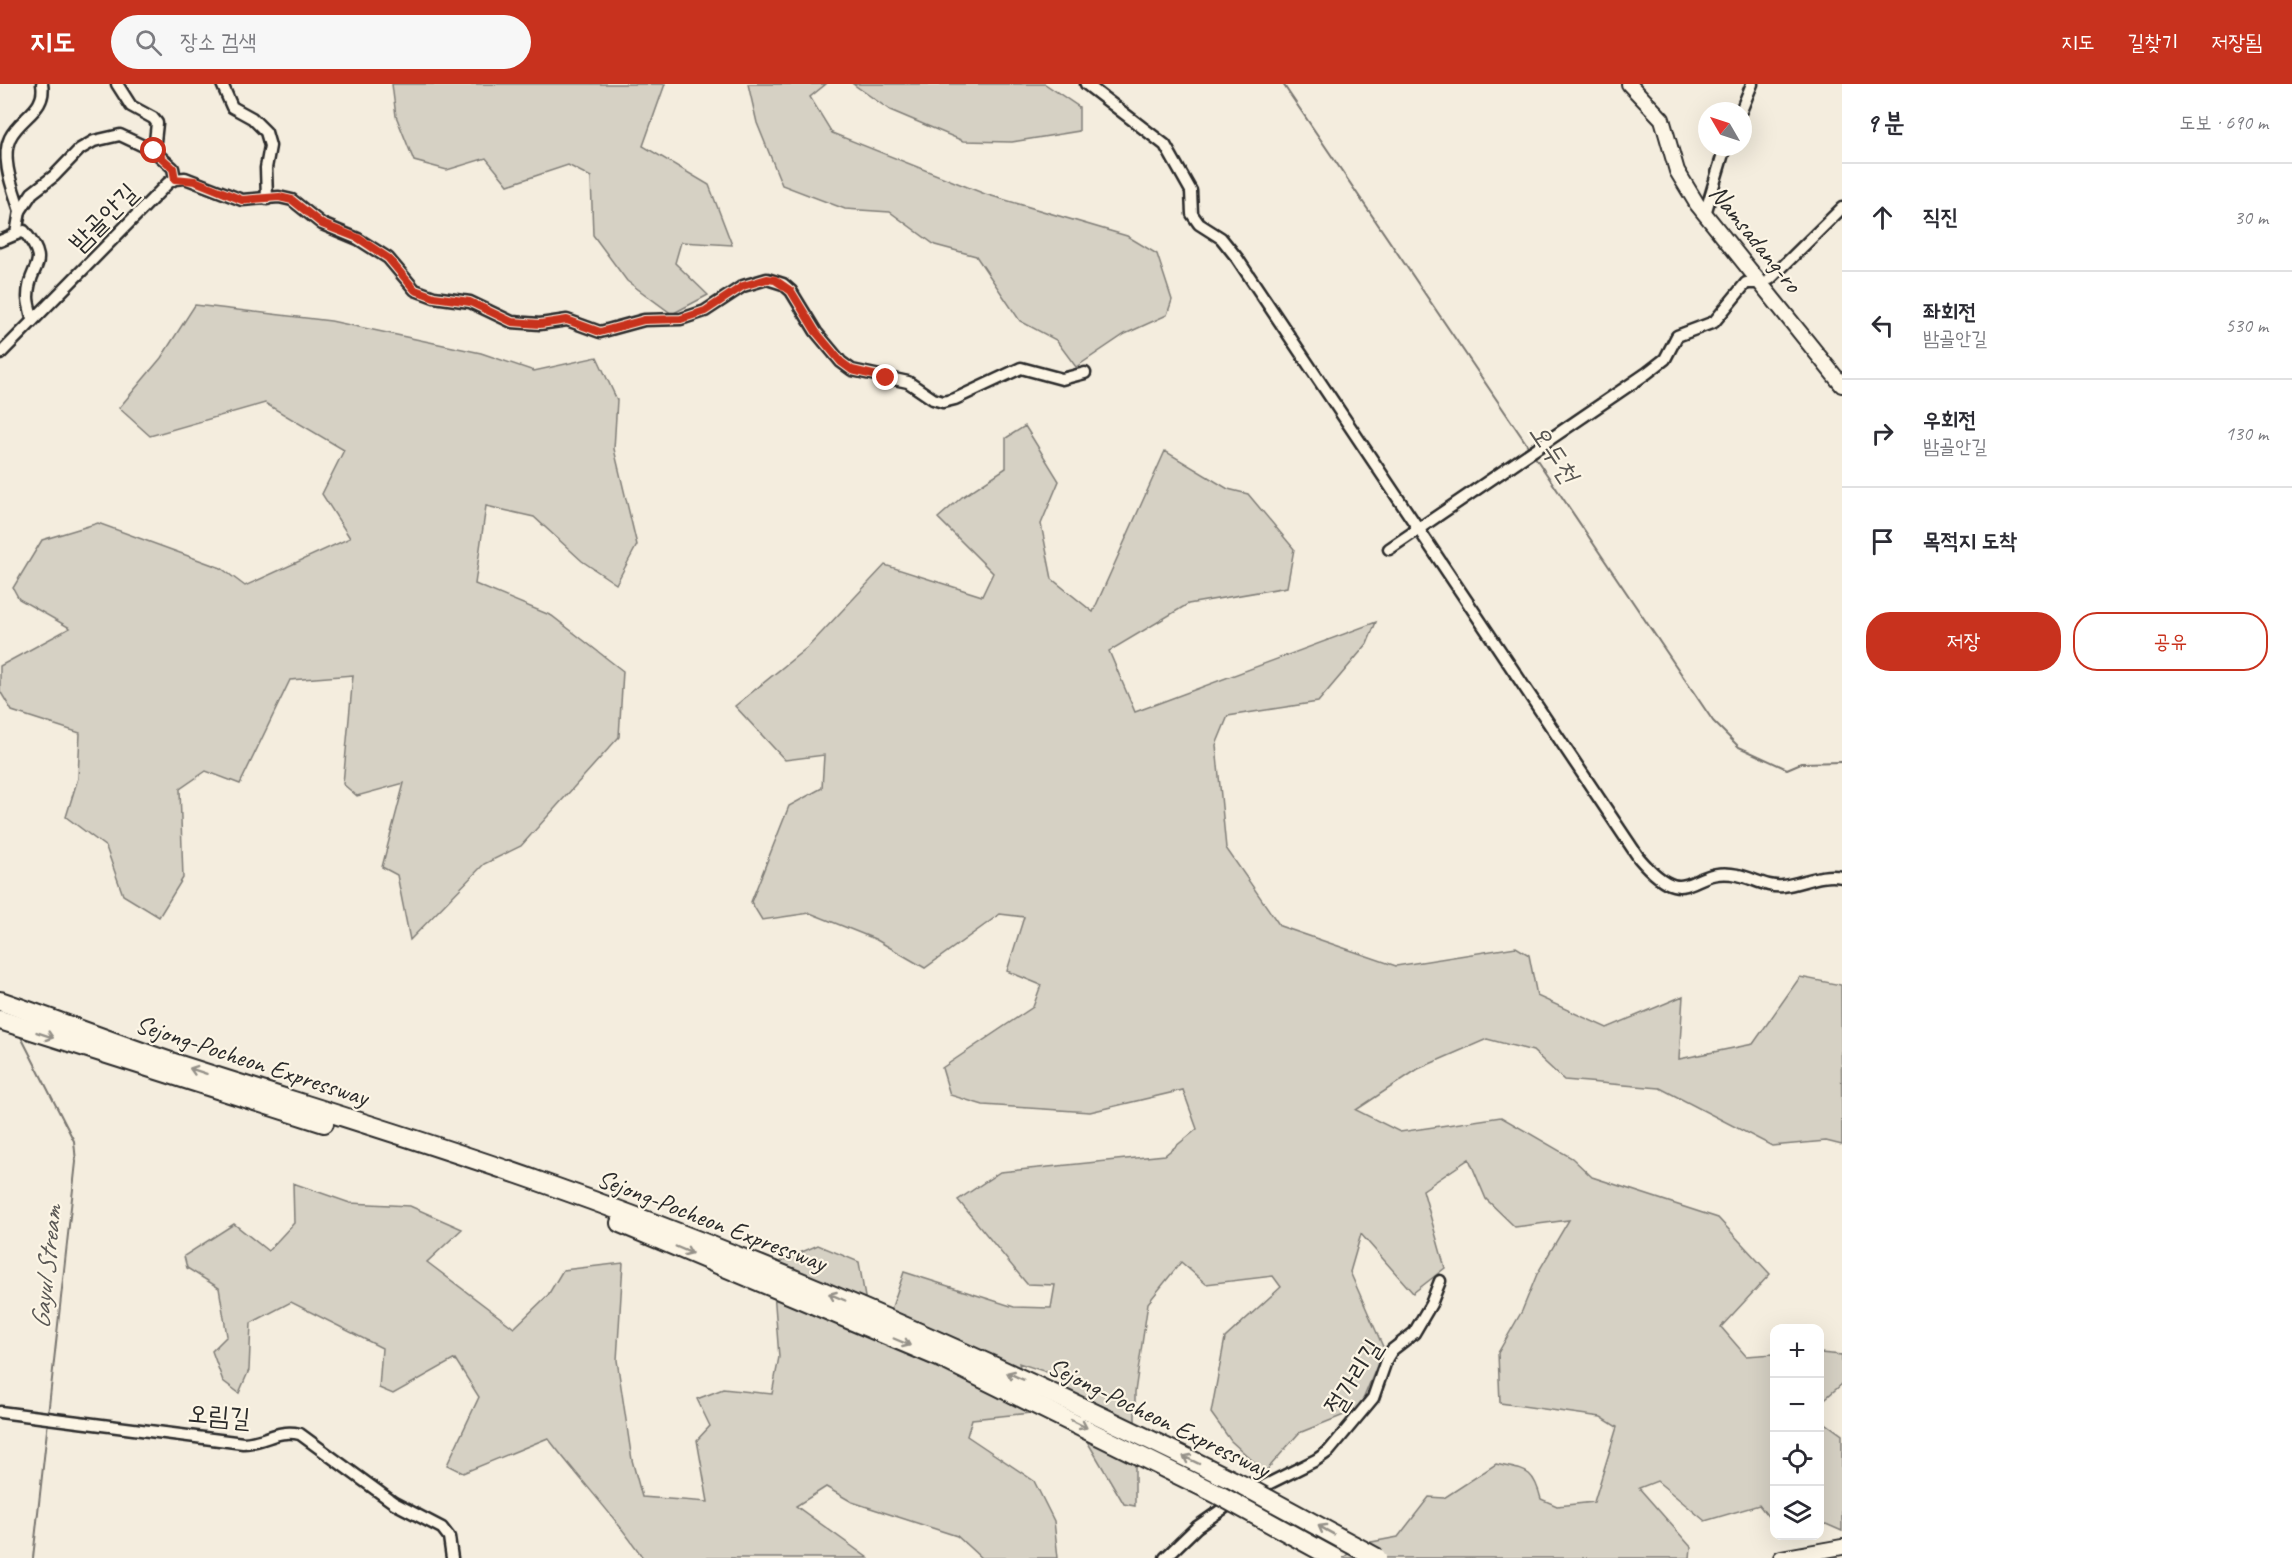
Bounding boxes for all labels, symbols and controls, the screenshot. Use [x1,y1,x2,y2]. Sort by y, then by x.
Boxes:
search box [111,15,531,69]
text: 지도 [30,24,75,59]
icon: search [132,26,165,59]
text: 장소 검색 [180,28,256,56]
text: 지도 [2061,29,2095,55]
text: 길찾기 [2128,29,2178,55]
text: 저장됨 [2211,29,2262,55]
north arrow [1698,102,1752,156]
text: 9 분 [1866,106,1905,139]
text: 도보 · 690 m [2179,110,2268,135]
route start [140,137,166,163]
street label: 밤골안길 [62,176,145,259]
street label: Namsadang-ro [1702,178,1810,300]
icon: ahead [1866,201,1899,234]
text: 직진 [1923,203,1958,231]
text: 30 m [2234,205,2268,230]
text: 좌회전 [1923,298,1976,326]
icon: left [1866,309,1899,342]
text: 530 m [2225,313,2268,338]
text: 밤골안길 [1923,326,1987,351]
route end [872,364,898,390]
text: 우회전 [1923,406,1976,434]
water label: 오두천 [1522,416,1588,491]
icon: right [1866,417,1899,450]
text: 130 m [2225,421,2268,446]
text: 밤골안길 [1923,434,1987,459]
icon: arrive [1866,525,1899,558]
text: 목적지 도착 [1923,527,2017,555]
button: 저장 [1866,612,2061,671]
button: 공유 [2073,612,2268,671]
street label: Sejong-Pocheon Expressway [131,1007,374,1114]
one-way arrow [36,1031,54,1042]
one-way arrow [189,1065,208,1076]
street label: Sejong-Pocheon Expressway [593,1162,833,1280]
water label: Gayul Stream [23,1201,70,1330]
one-way arrow [674,1245,692,1256]
one-way arrow [828,1291,847,1302]
map controls [1770,1324,1824,1540]
button: + [1770,1324,1824,1378]
street label: 절가리길 [1317,1333,1390,1421]
one-way arrow [892,1337,911,1348]
street label: Sejong-Pocheon Expressway [1043,1349,1277,1486]
one-way arrow [1007,1369,1025,1381]
button: − [1770,1378,1824,1432]
street label: 오림길 [186,1396,252,1435]
one-way arrow [1069,1418,1087,1430]
button: locate [1770,1432,1824,1486]
one-way arrow [1183,1453,1201,1465]
button: layers [1770,1486,1824,1540]
one-way arrow [1317,1524,1335,1535]

